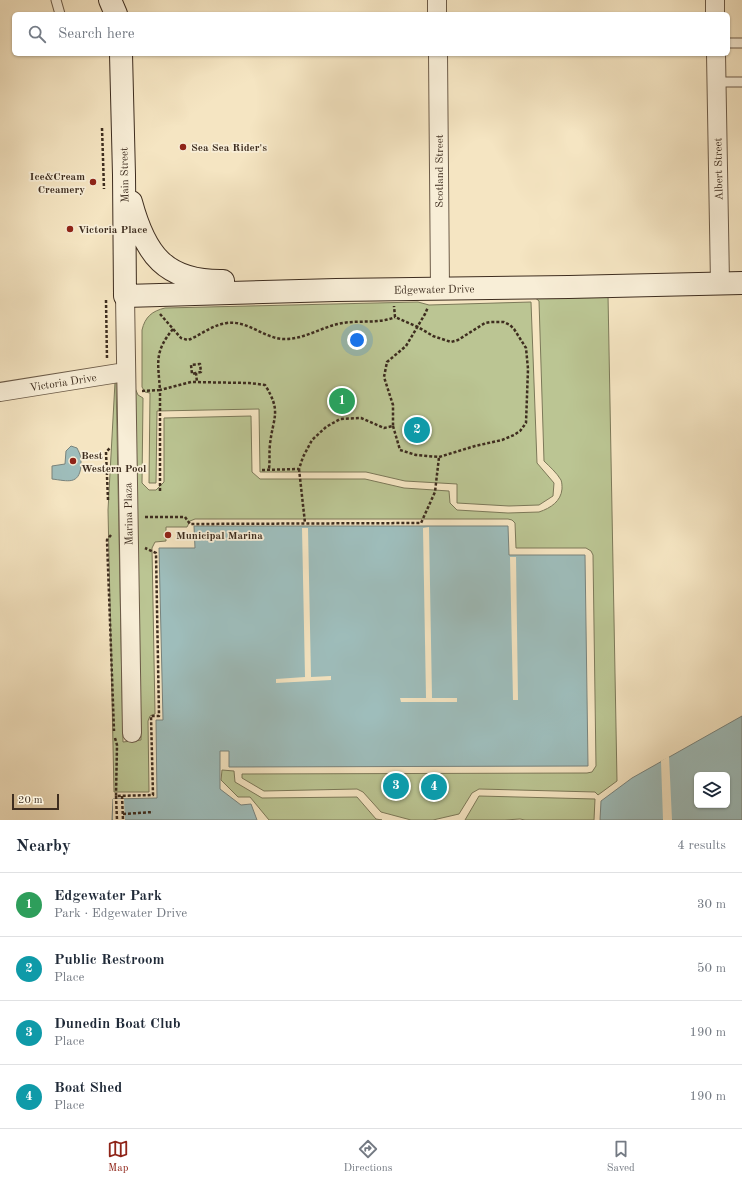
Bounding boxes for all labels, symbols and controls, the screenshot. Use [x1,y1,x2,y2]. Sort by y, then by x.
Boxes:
search box [12,12,730,56]
icon: search [26,23,48,45]
text: Search here [58,27,135,42]
street label: Scotland Street [435,134,446,208]
street label: Albert Street [713,137,726,200]
marker: Sea Sea Rider's [178,142,188,152]
place label: Sea Sea Rider's [191,143,267,154]
street label: Main Street [120,147,131,203]
place label: Ice&Cream Creamery [30,172,85,196]
marker: Ice&Cream Creamery [88,177,98,187]
marker: Victoria Place [65,224,75,234]
place label: Victoria Place [78,225,147,236]
street label: Edgewater Drive [393,284,475,297]
your location [347,330,367,350]
street label: Victoria Drive [29,373,97,394]
pin: 1 [329,386,355,416]
pin: 2 [404,415,430,445]
place label: Best Western Pool [81,451,147,475]
marker: Best Western Pool [68,456,78,466]
street label: Marina Plaza [123,482,136,545]
marker: Municipal Marina [163,530,173,540]
place label: Municipal Marina [176,531,263,542]
pin: 3 [383,771,409,801]
pin: 4 [421,772,447,802]
map controls [694,772,730,808]
button: layers [694,772,730,808]
scale bar [12,792,59,811]
text: 20 m [18,795,43,806]
text: Nearby [16,838,71,855]
text: 4 results [677,839,726,852]
text: Edgewater Park [54,889,162,904]
text: 1 [25,898,33,911]
text: 30 m [697,898,726,911]
text: Park · Edgewater Drive [54,907,187,920]
text: Public Restroom [54,953,165,968]
text: 2 [25,962,33,975]
text: 50 m [697,962,726,975]
text: Place [54,971,84,984]
text: Dunedin Boat Club [54,1017,181,1032]
text: 3 [25,1026,33,1039]
text: 190 m [689,1026,726,1039]
text: Place [54,1035,84,1048]
text: Boat Shed [54,1081,122,1096]
text: 4 [25,1090,33,1103]
text: 190 m [689,1090,726,1103]
text: Place [54,1099,84,1112]
tab: Map [107,1138,129,1176]
tab: Directions [344,1138,392,1176]
tab: Saved [607,1138,635,1176]

